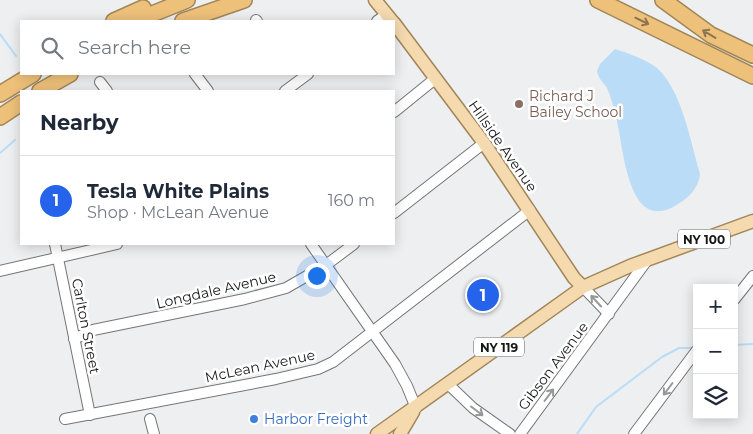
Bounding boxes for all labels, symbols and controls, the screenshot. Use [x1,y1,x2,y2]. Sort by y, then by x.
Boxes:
one-way arrow [634,17,649,27]
search box [20,20,395,75]
one-way arrow [703,28,717,38]
icon: search [38,34,66,62]
text: Search here [78,36,191,59]
place label: Richard J Bailey School [529,87,622,121]
street label: Hillside Avenue [465,97,541,195]
marker: Richard J Bailey School [513,98,525,110]
text: Nearby [40,110,119,135]
text: Tesla White Plains [87,180,269,203]
text: 1 [53,191,59,210]
text: 160 m [328,191,375,210]
text: Shop · McLean Avenue [87,203,269,222]
road number: NY 100 [678,230,730,248]
your location [304,263,330,289]
street label: Longdale Avenue [154,267,278,313]
pin: 1 [467,276,499,314]
street label: Carlton Street [68,277,104,376]
map controls [693,284,738,419]
button: + [693,284,738,329]
one-way arrow [590,294,602,307]
street label: Gibson Avenue [514,318,592,414]
button: − [693,329,738,374]
road number: NY 119 [474,338,524,357]
street label: McLean Avenue [203,346,317,386]
button: layers [693,374,738,419]
one-way arrow [662,382,673,395]
one-way arrow [544,388,554,402]
one-way arrow [470,406,484,416]
place label: Harbor Freight [264,410,368,428]
marker: Harbor Freight [248,413,260,425]

